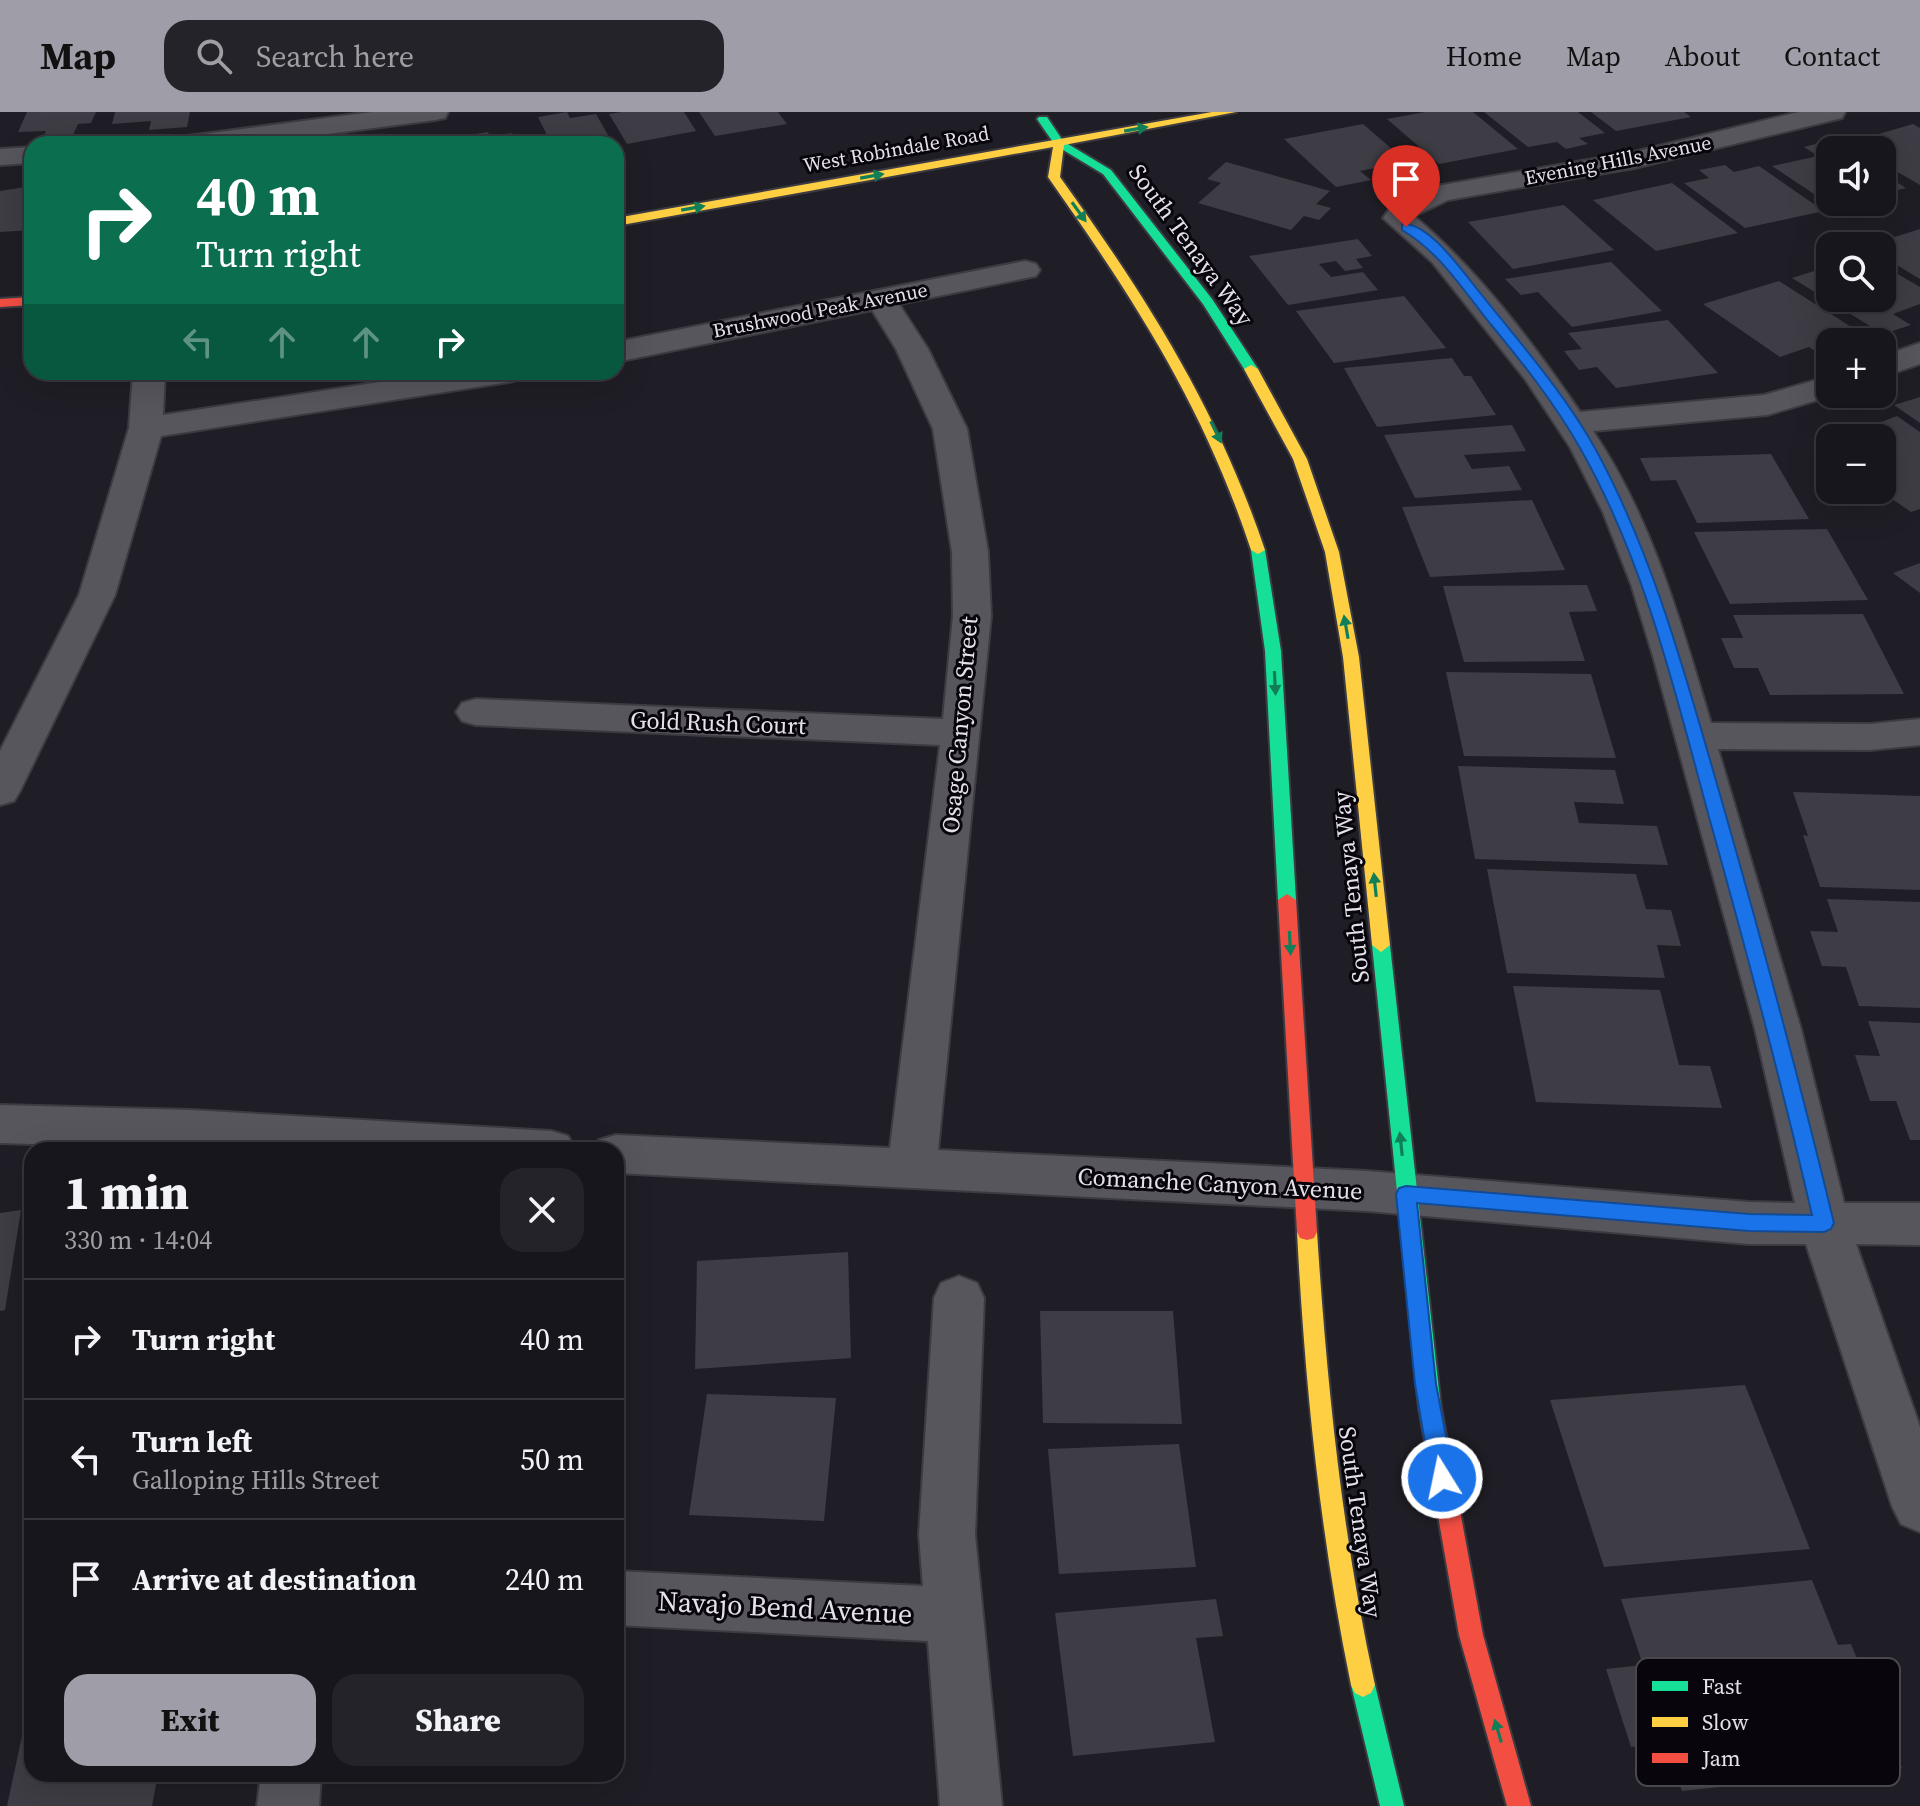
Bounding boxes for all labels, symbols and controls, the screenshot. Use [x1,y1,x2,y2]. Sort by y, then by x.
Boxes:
search box [164,20,724,92]
text: Map [40,30,116,82]
icon: search [192,34,236,78]
text: Search here [256,36,414,77]
text: Home [1446,37,1522,75]
text: Map [1566,37,1621,75]
text: About [1665,37,1740,75]
text: Contact [1784,37,1880,75]
street label: West Robindale Road [801,119,992,179]
one-way arrow [1124,122,1149,134]
street label: Evening Hills Avenue [1522,128,1714,192]
map controls [1816,136,1896,504]
button: sound [1816,136,1896,216]
pin [1372,145,1440,227]
text: 40 m [196,157,319,234]
street label: South Tenaya Way [1121,157,1262,333]
icon: arrive [1384,157,1428,201]
icon: right [64,168,168,272]
one-way arrow [860,169,885,181]
one-way arrow [681,201,706,213]
one-way arrow [1071,201,1087,223]
text: Turn right [196,230,361,279]
button: search [1816,232,1896,312]
street label: Brushwood Peak Avenue [710,275,930,345]
icon: left [176,320,220,364]
icon: ahead [260,320,304,364]
icon: ahead [344,320,388,364]
icon: right [428,320,472,364]
button: + [1816,328,1896,408]
one-way arrow [1209,421,1223,444]
button: − [1816,424,1896,504]
one-way arrow [1339,614,1352,639]
street label: Osage Canyon Street [934,615,985,835]
one-way arrow [1268,671,1281,696]
street label: Gold Rush Court [630,703,807,742]
street label: South Tenaya Way [1324,789,1377,985]
one-way arrow [1368,872,1381,897]
one-way arrow [1284,931,1297,956]
one-way arrow [1394,1131,1407,1156]
text: 1 min [64,1159,189,1225]
street label: Comanche Canyon Avenue [1077,1160,1363,1207]
button: close [500,1168,584,1252]
text: 330 m · 14:04 [64,1222,212,1258]
icon: right [64,1317,108,1361]
text: Turn right [132,1319,275,1360]
text: 40 m [520,1319,584,1360]
text: Turn left [132,1421,252,1462]
street label: South Tenaya Way [1331,1424,1390,1620]
position arrow [1400,1436,1484,1520]
icon: left [64,1437,108,1481]
text: 50 m [520,1439,584,1480]
text: Galloping Hills Street [132,1462,379,1498]
icon: arrive [64,1557,108,1601]
text: Arrive at destination [132,1559,417,1600]
text: 240 m [505,1559,584,1600]
street label: Navajo Bend Avenue [657,1581,913,1633]
legend [1636,1658,1900,1786]
text: Fast [1702,1671,1743,1701]
button: Exit [64,1674,316,1766]
button: Share [332,1674,584,1766]
text: Slow [1702,1707,1749,1737]
one-way arrow [1491,1718,1503,1743]
text: Jam [1701,1743,1741,1773]

